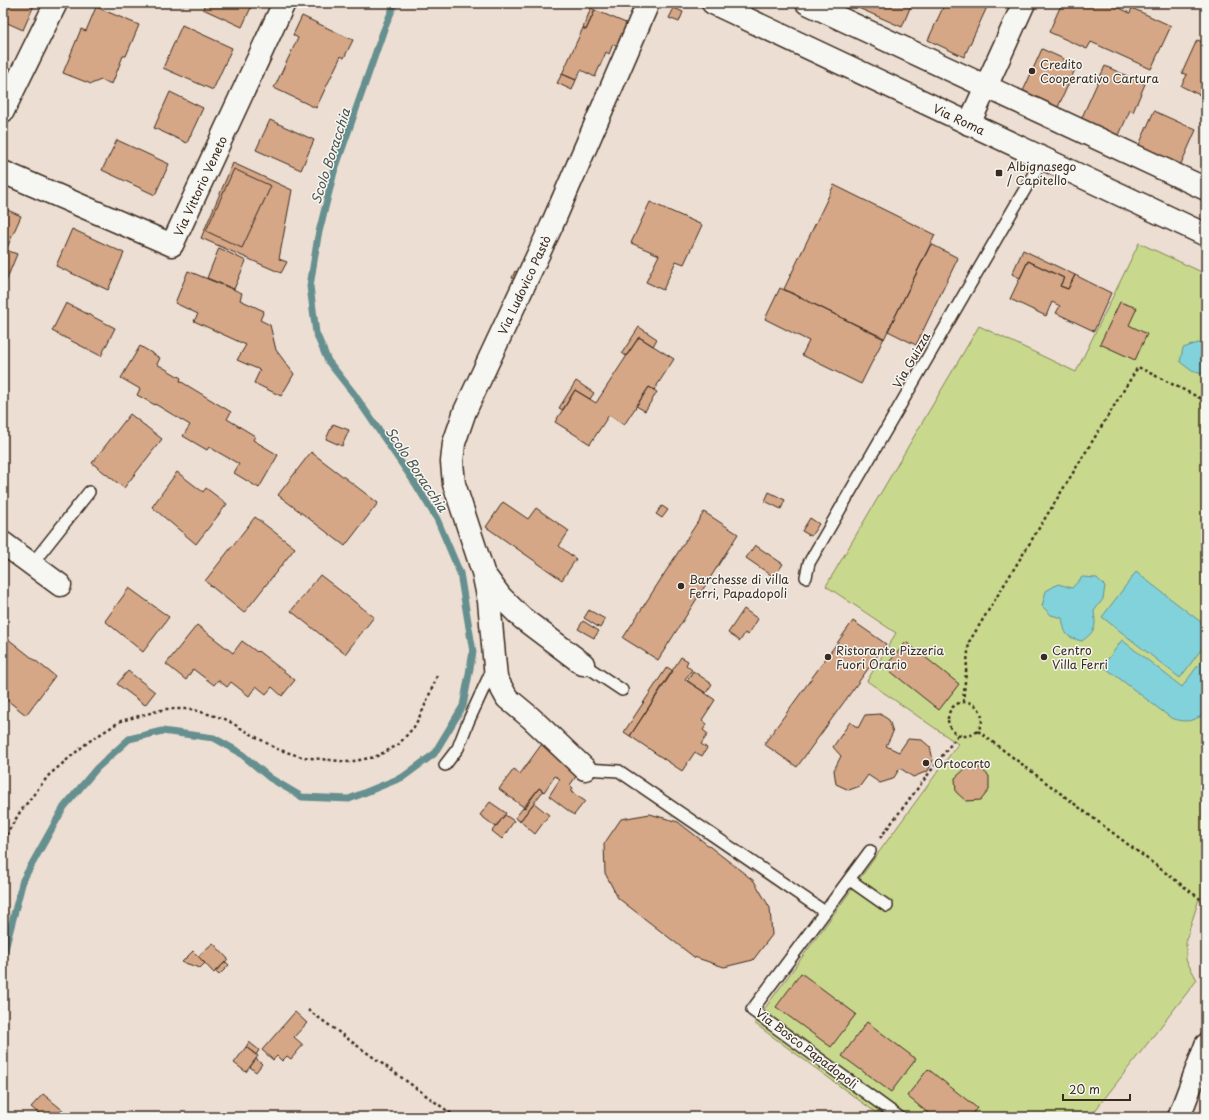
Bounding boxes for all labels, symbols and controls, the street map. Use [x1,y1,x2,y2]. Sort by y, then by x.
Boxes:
place label: Credito Cooperativo Cartura [1040,55,1159,87]
marker: Credito Cooperativo Cartura [1027,66,1037,76]
street label: Via Roma [930,99,989,139]
water label: Scolo Boracchia [306,105,355,206]
street label: Via Vittorio Veneto [169,132,231,239]
place label: Albignasego / Capitello [1007,157,1077,189]
marker: Albignasego / Capitello [994,168,1004,178]
street label: Via Ludovico Pastò [493,232,555,338]
street label: Via Guizza [888,328,934,391]
water label: Scolo Boracchia [381,423,453,516]
place label: Barchesse di villa Ferri, Papadopoli [689,570,789,602]
marker: Barchesse di villa Ferri, Papadopoli [676,581,686,591]
place label: Ristorante Pizzeria Fuori Orario [836,641,944,673]
place label: Centro Villa Ferri [1052,641,1108,673]
marker: Ristorante Pizzeria Fuori Orario [823,652,833,662]
marker: Centro Villa Ferri [1039,652,1049,662]
place label: Ortocorto [934,754,991,772]
marker: Ortocorto [921,758,931,768]
street label: Via Bosco Papadopoli [752,1003,862,1093]
scale bar [1063,1076,1130,1102]
text: 20 m [1069,1080,1100,1098]

